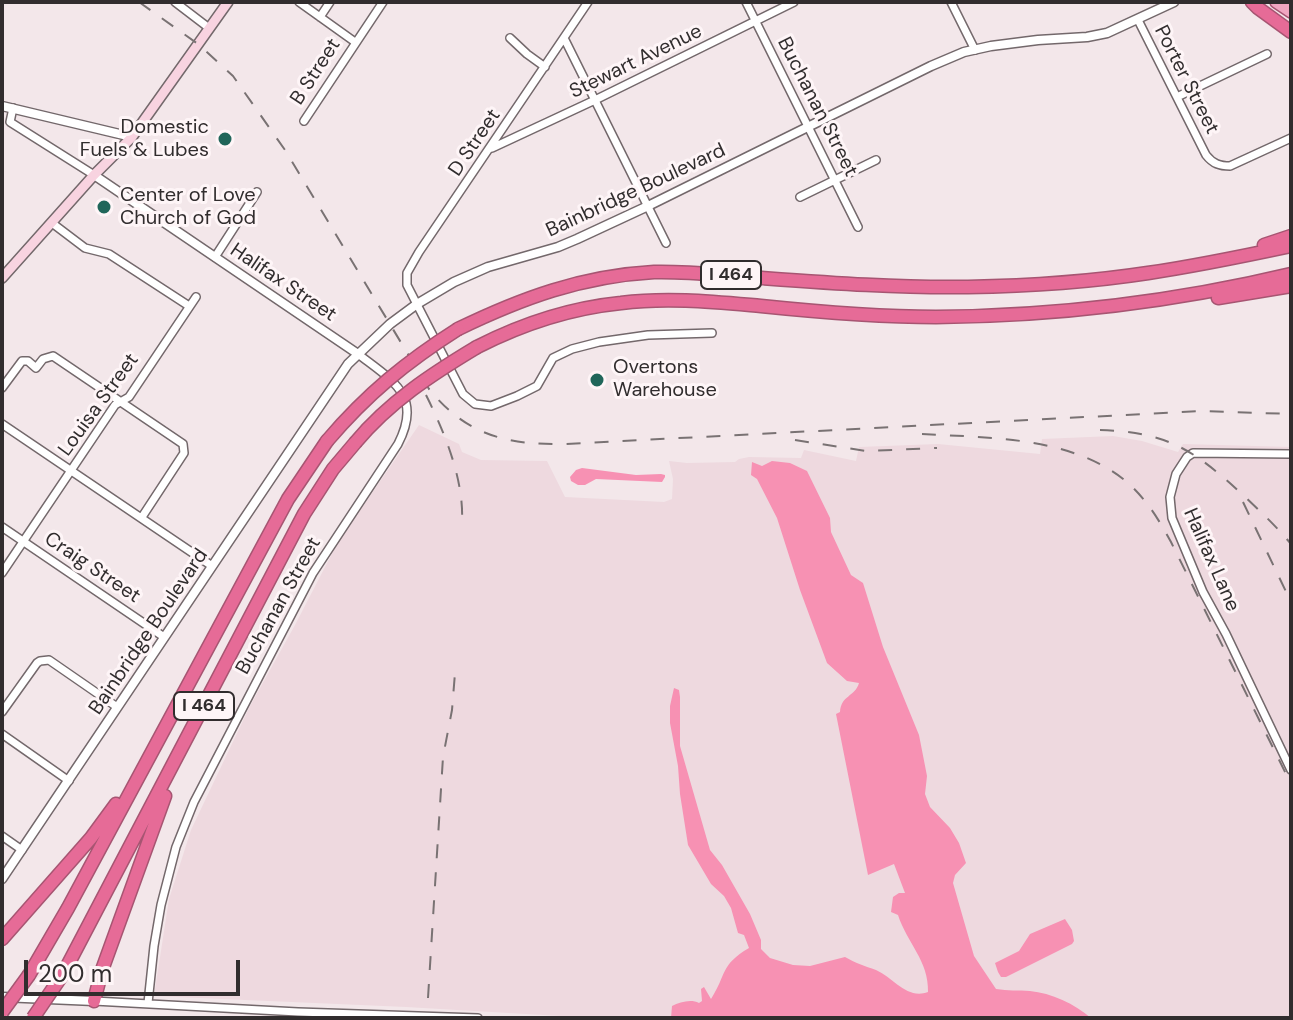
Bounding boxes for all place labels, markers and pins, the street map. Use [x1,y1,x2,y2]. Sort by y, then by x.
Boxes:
place label: Domestic Fuels & Lubes [80,116,209,163]
marker: Domestic Fuels & Lubes [216,130,234,148]
place label: Center of Love Church of God [120,184,256,231]
marker: Center of Love Church of God [95,198,113,216]
place label: Overtons Warehouse [613,356,717,403]
marker: Overtons Warehouse [588,371,606,389]

